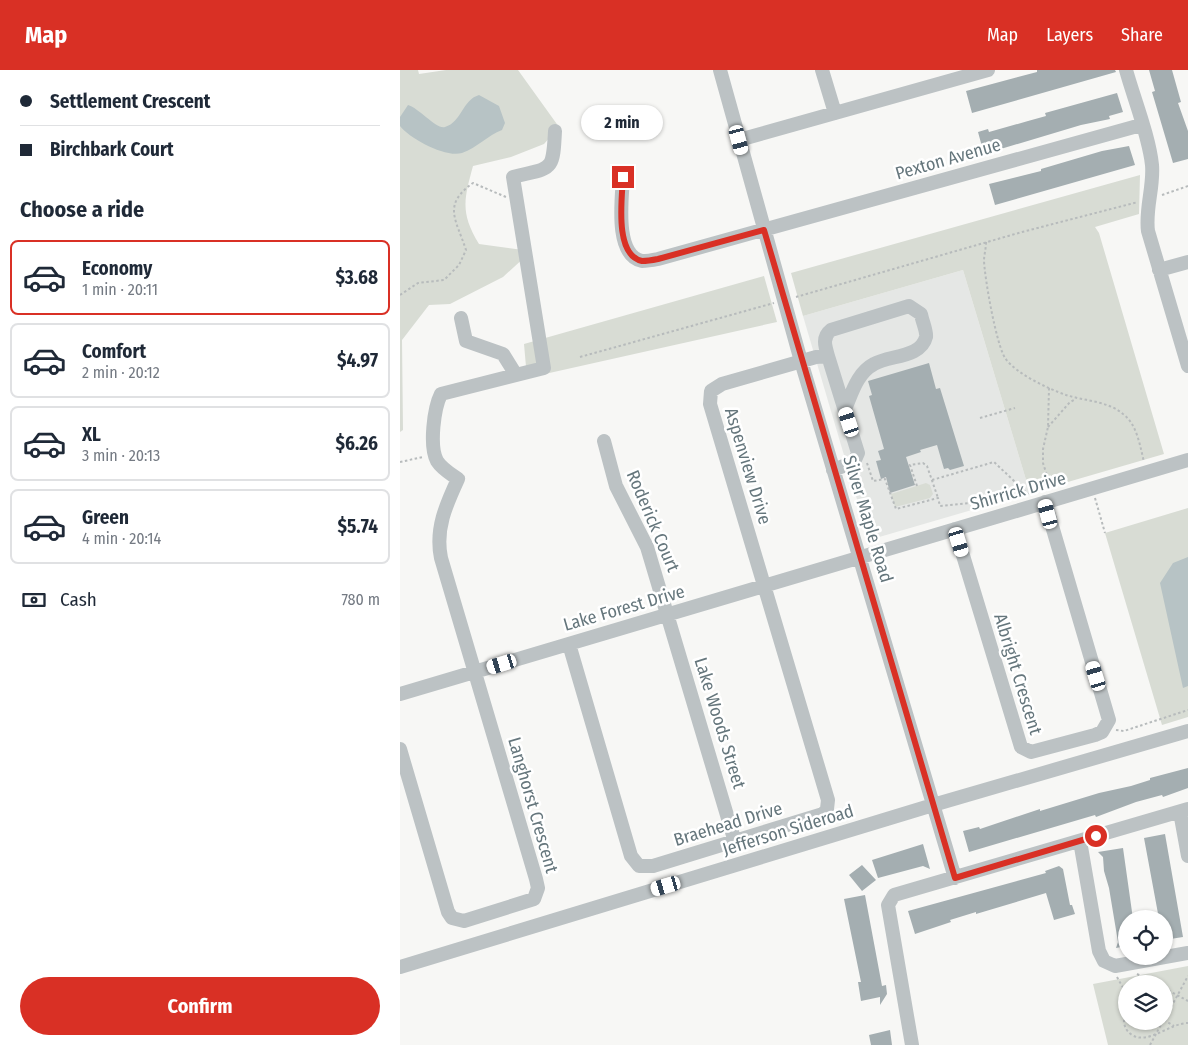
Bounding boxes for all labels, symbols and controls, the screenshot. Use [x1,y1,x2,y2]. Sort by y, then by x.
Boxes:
text: Map [25,21,67,49]
text: Map [987,24,1018,46]
text: Layers [1046,24,1093,46]
text: Share [1121,24,1163,46]
text: Settlement Crescent [50,90,210,113]
callout: 2 min [582,104,664,140]
text: 2 min [604,113,640,132]
car [727,124,750,156]
street label: Pexton Avenue [893,133,1003,185]
text: Birchbark Court [50,138,174,161]
route end [612,166,634,188]
text: Choose a ride [20,196,144,223]
icon: car [22,255,67,300]
text: Economy [82,257,152,280]
text: $3.68 [335,266,378,289]
text: 1 min · 20:11 [82,280,158,299]
icon: car [22,338,67,383]
text: Comfort [82,340,146,363]
text: $4.97 [337,349,378,372]
text: 2 min · 20:12 [82,363,160,382]
street label: Aspenview Drive [720,405,776,527]
car [837,405,860,439]
icon: car [22,421,67,466]
text: XL [82,423,101,446]
text: $6.26 [336,432,378,455]
text: 3 min · 20:13 [82,446,160,465]
street label: Silver Maple Road [838,453,898,585]
street label: Roderick Court [622,467,684,575]
street label: Shirrick Drive [968,467,1068,515]
car [1036,498,1059,530]
icon: car [22,504,67,549]
text: Green [82,506,129,529]
text: $5.74 [338,515,378,538]
car [947,525,970,559]
text: 4 min · 20:14 [82,529,161,548]
street label: Lake Forest Drive [561,580,687,636]
icon: cash [20,586,48,614]
text: Cash [60,588,97,611]
text: 780 m [341,590,380,609]
street label: Albright Crescent [989,611,1047,737]
car [485,652,518,676]
street label: Lake Woods Street [690,655,750,791]
car [1084,659,1107,693]
street label: Langhorst Crescent [503,735,563,876]
street label: Braehead Drive [671,797,785,851]
street label: Jefferson Sideroad [720,800,856,860]
route start [1085,825,1107,847]
car [649,875,682,897]
map controls [1118,910,1173,1030]
button: locate [1118,910,1173,965]
button: layers [1118,975,1173,1030]
button: Confirm [20,977,380,1035]

